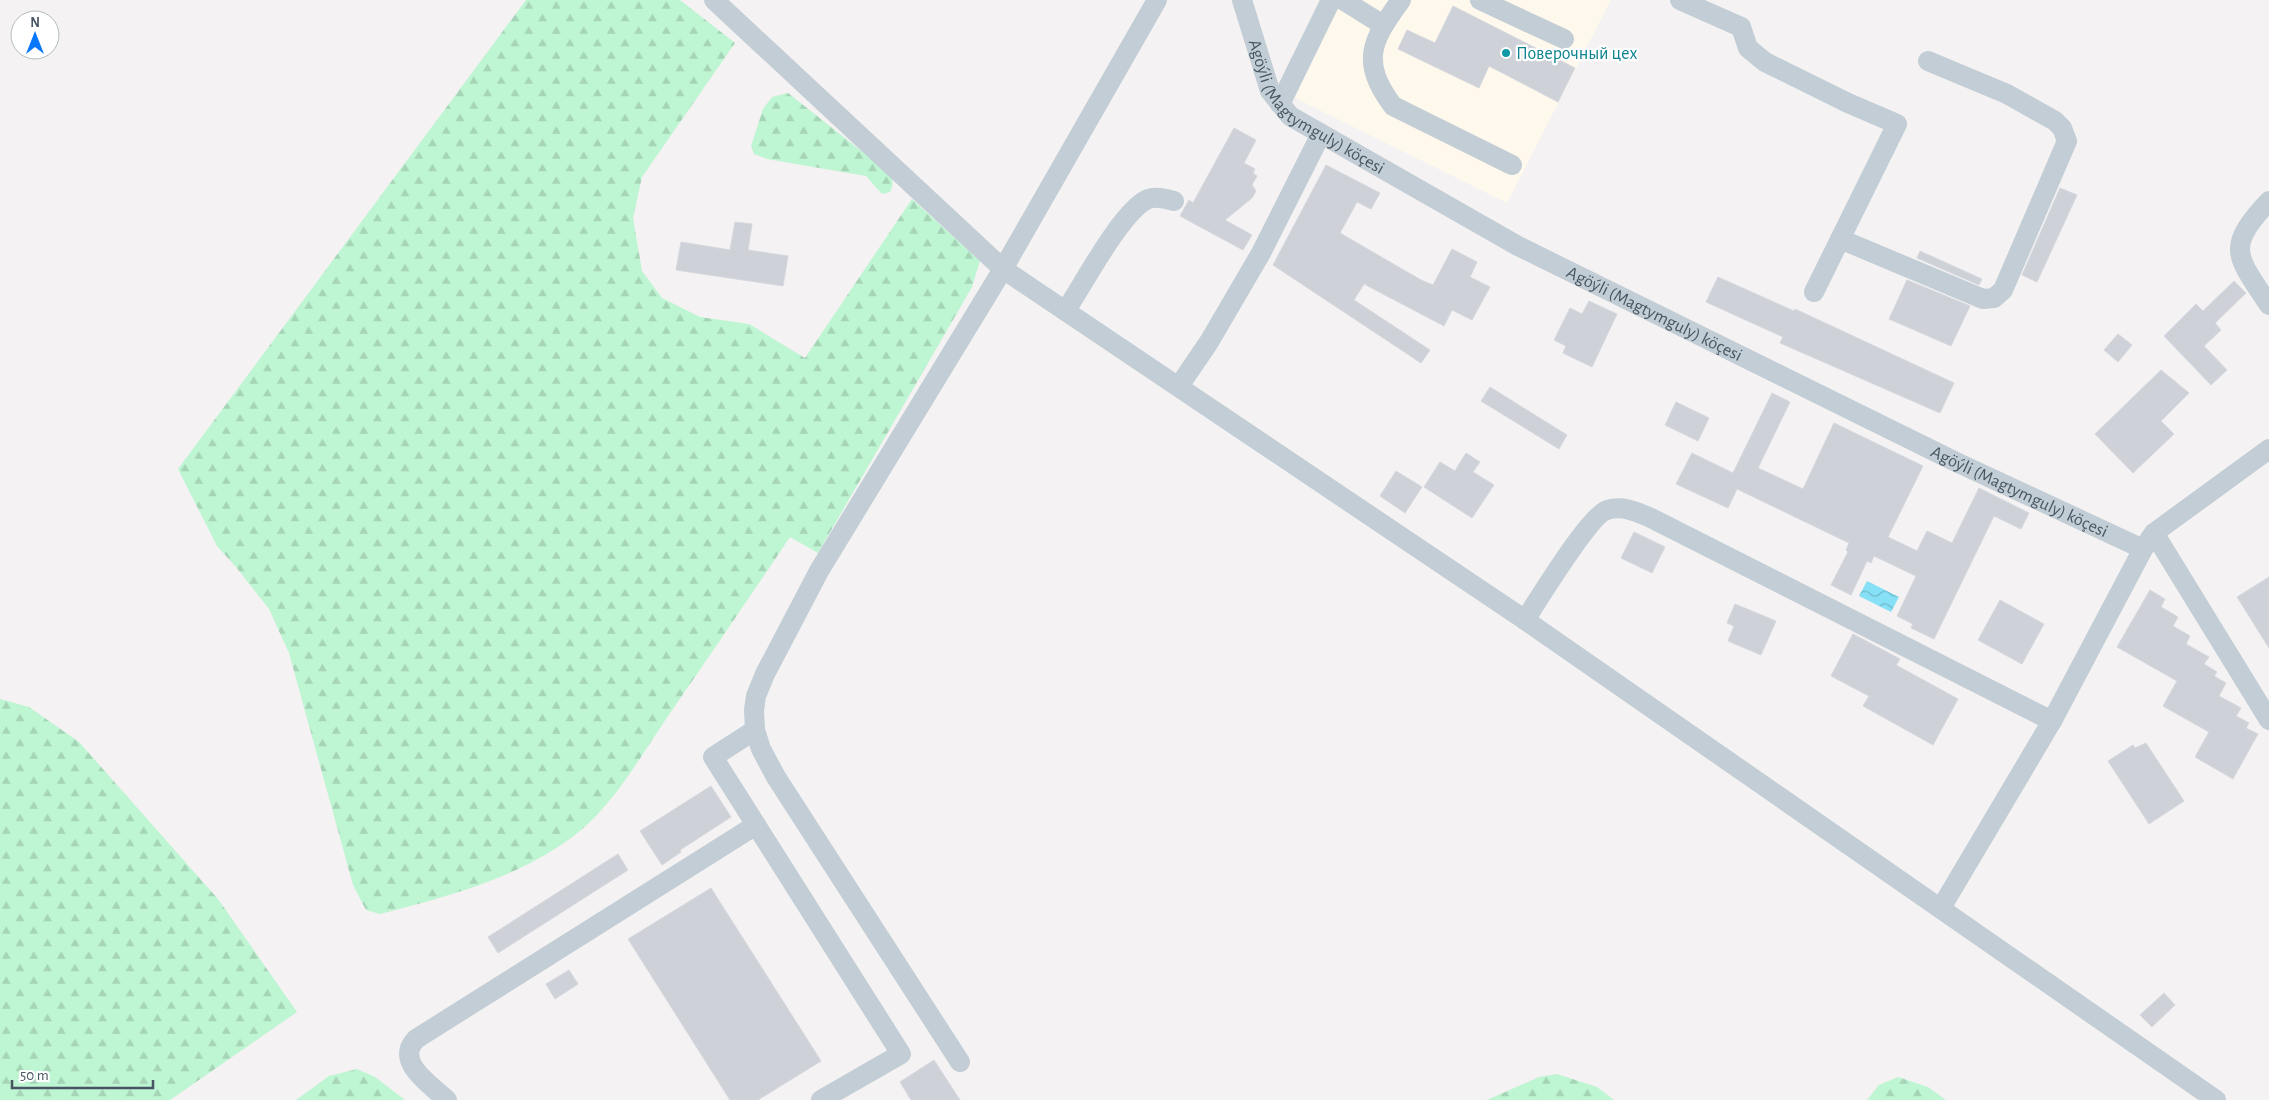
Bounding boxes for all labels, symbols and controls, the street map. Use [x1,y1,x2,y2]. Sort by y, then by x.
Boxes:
north arrow [10,10,60,60]
text: N [30,16,40,30]
street label: Agöýli (Magtymguly) köçesi [1245,37,1387,178]
place label: Поверочный цех [1516,45,1638,63]
marker: Поверочный цех [1500,47,1512,59]
street label: Agöýli (Magtymguly) köçesi [1564,263,1745,365]
street label: Agöýli (Magtymguly) köçesi [1928,443,2110,541]
scale bar [12,1058,154,1090]
text: 50 m [20,1068,49,1083]

